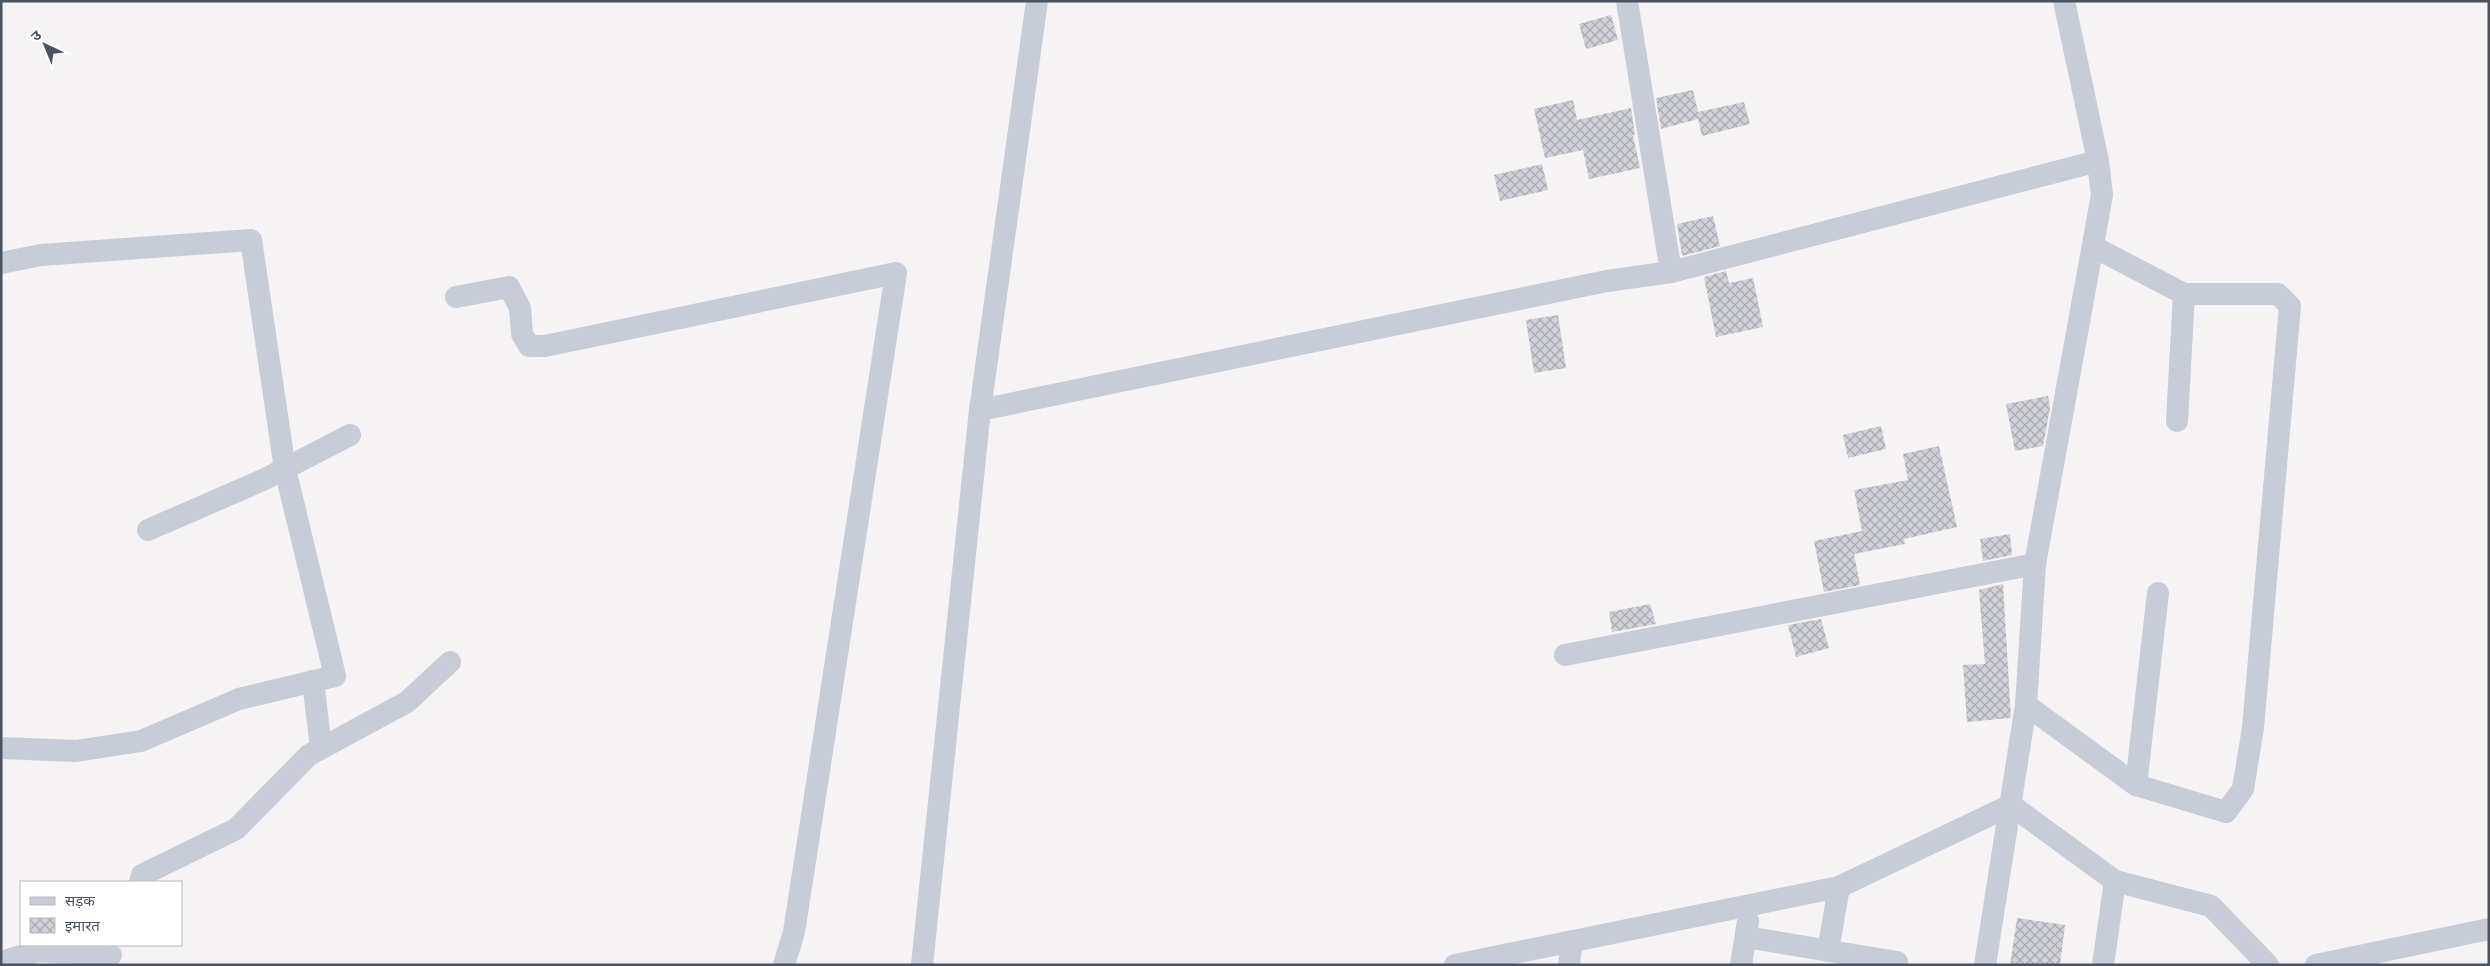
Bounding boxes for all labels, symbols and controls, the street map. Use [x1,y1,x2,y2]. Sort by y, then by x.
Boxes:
north arrow [20,20,70,70]
text: उ [27,26,45,44]
legend [20,881,182,946]
text: सड़क [65,892,95,910]
text: इमारत [65,917,100,935]

